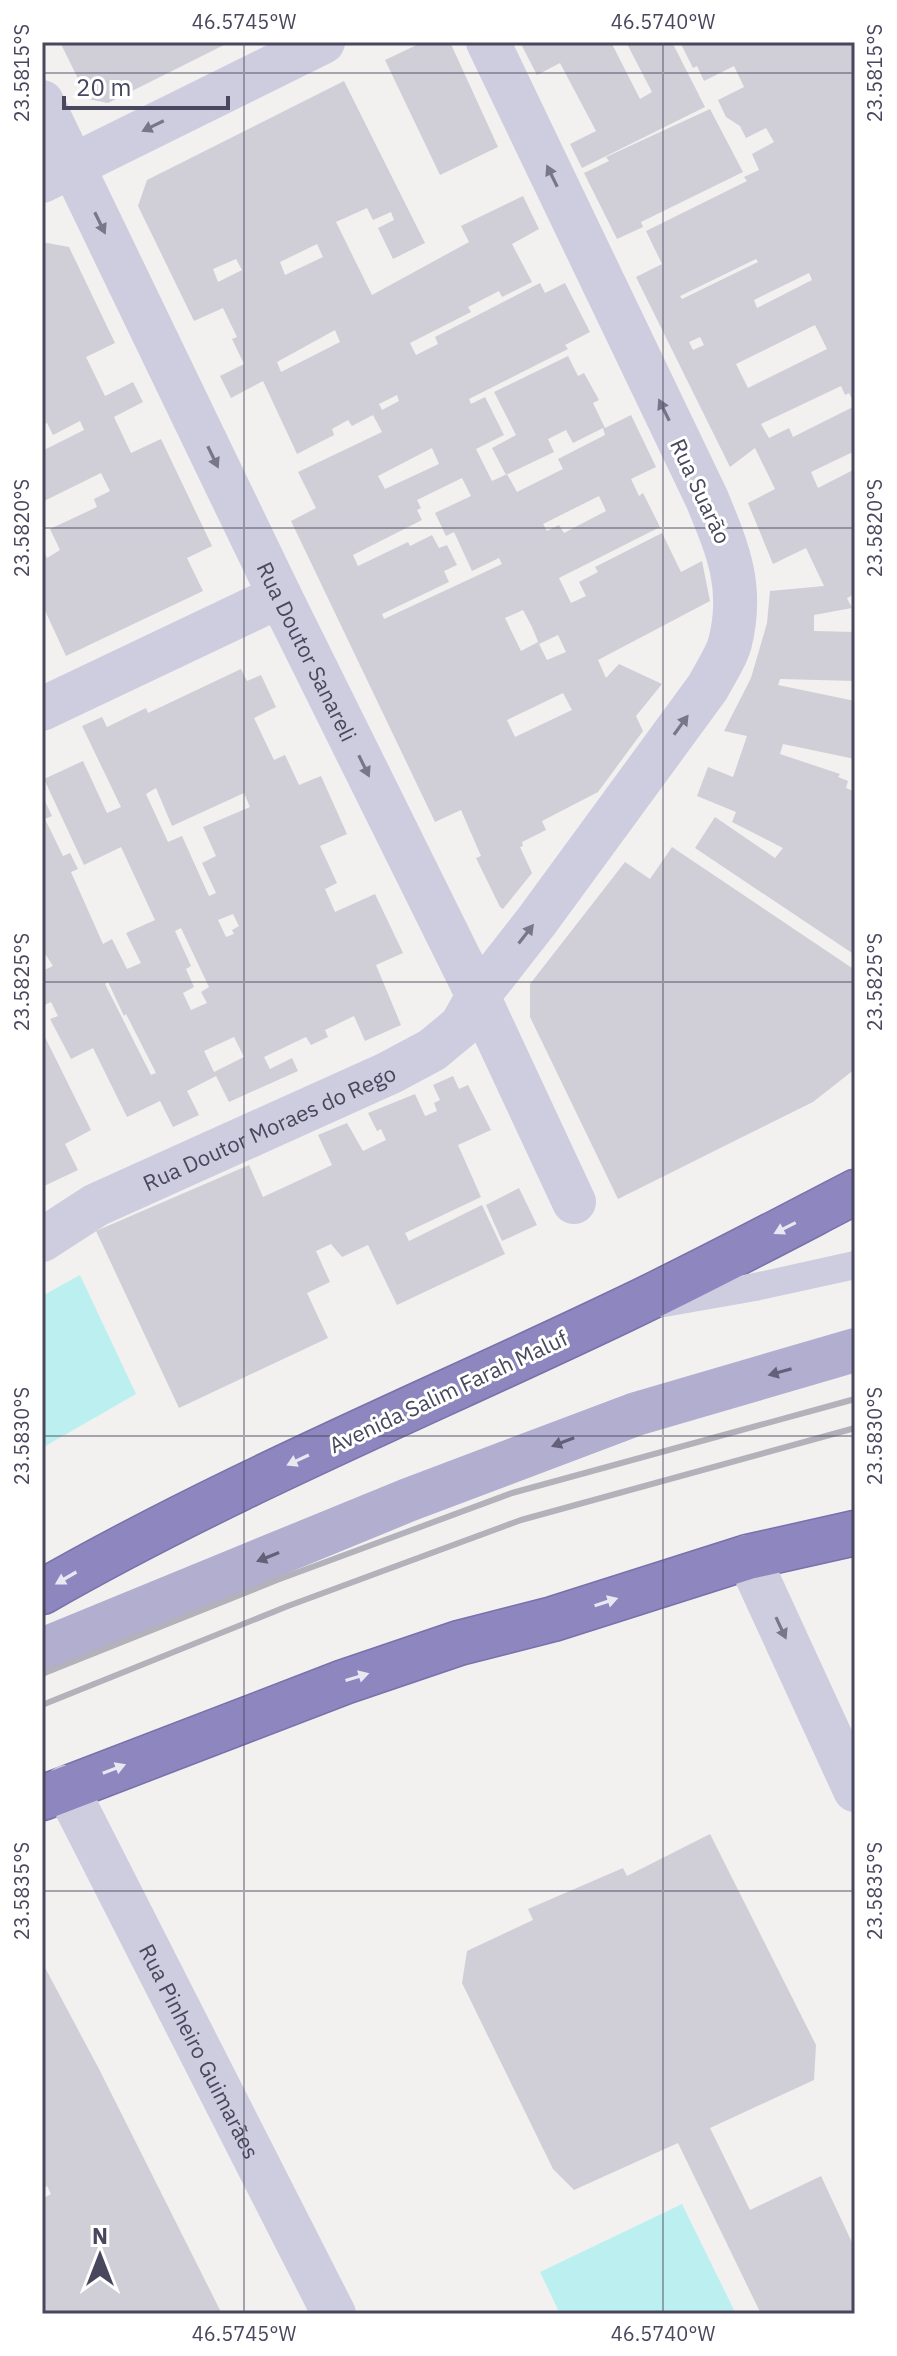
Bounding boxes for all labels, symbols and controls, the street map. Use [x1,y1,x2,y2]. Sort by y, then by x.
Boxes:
text: 46.5745°W [192,8,296,35]
text: 46.5740°W [611,8,715,35]
text: 23.5815°S [8,24,35,122]
text: 23.5815°S [861,24,888,122]
scale bar [64,60,228,110]
text: 20 m [76,71,131,103]
one-way arrow [141,120,164,133]
one-way arrow [545,164,559,187]
one-way arrow [93,211,107,234]
one-way arrow [657,399,671,422]
street label: Rua Suarão [664,434,738,548]
one-way arrow [206,445,220,469]
text: 23.5820°S [8,479,35,577]
text: 23.5820°S [861,479,888,577]
street label: Rua Doutor Sanareli [251,557,364,746]
one-way arrow [672,715,688,735]
one-way arrow [357,754,371,777]
one-way arrow [518,924,534,944]
text: 23.5825°S [8,933,35,1031]
text: 23.5825°S [861,933,888,1031]
street label: Rua Doutor Moraes do Rego [138,1058,400,1197]
one-way arrow [774,1221,797,1234]
street label: Avenida Salim Farah Maluf [324,1323,572,1459]
one-way arrow [768,1366,792,1379]
text: 23.5830°S [8,1387,35,1485]
text: 23.5830°S [861,1387,888,1485]
one-way arrow [550,1436,574,1449]
one-way arrow [286,1453,310,1467]
one-way arrow [256,1551,280,1564]
one-way arrow [55,1571,77,1585]
one-way arrow [595,1595,619,1608]
one-way arrow [774,1616,788,1639]
one-way arrow [346,1671,370,1683]
one-way arrow [102,1762,126,1775]
text: 23.5835°S [8,1842,35,1940]
text: 23.5835°S [861,1842,888,1940]
street label: Rua Pinheiro Guimarães [133,1938,267,2163]
north arrow [60,2216,140,2296]
text: N [92,2221,108,2250]
text: 46.5745°W [192,2320,296,2347]
text: 46.5740°W [611,2320,715,2347]

